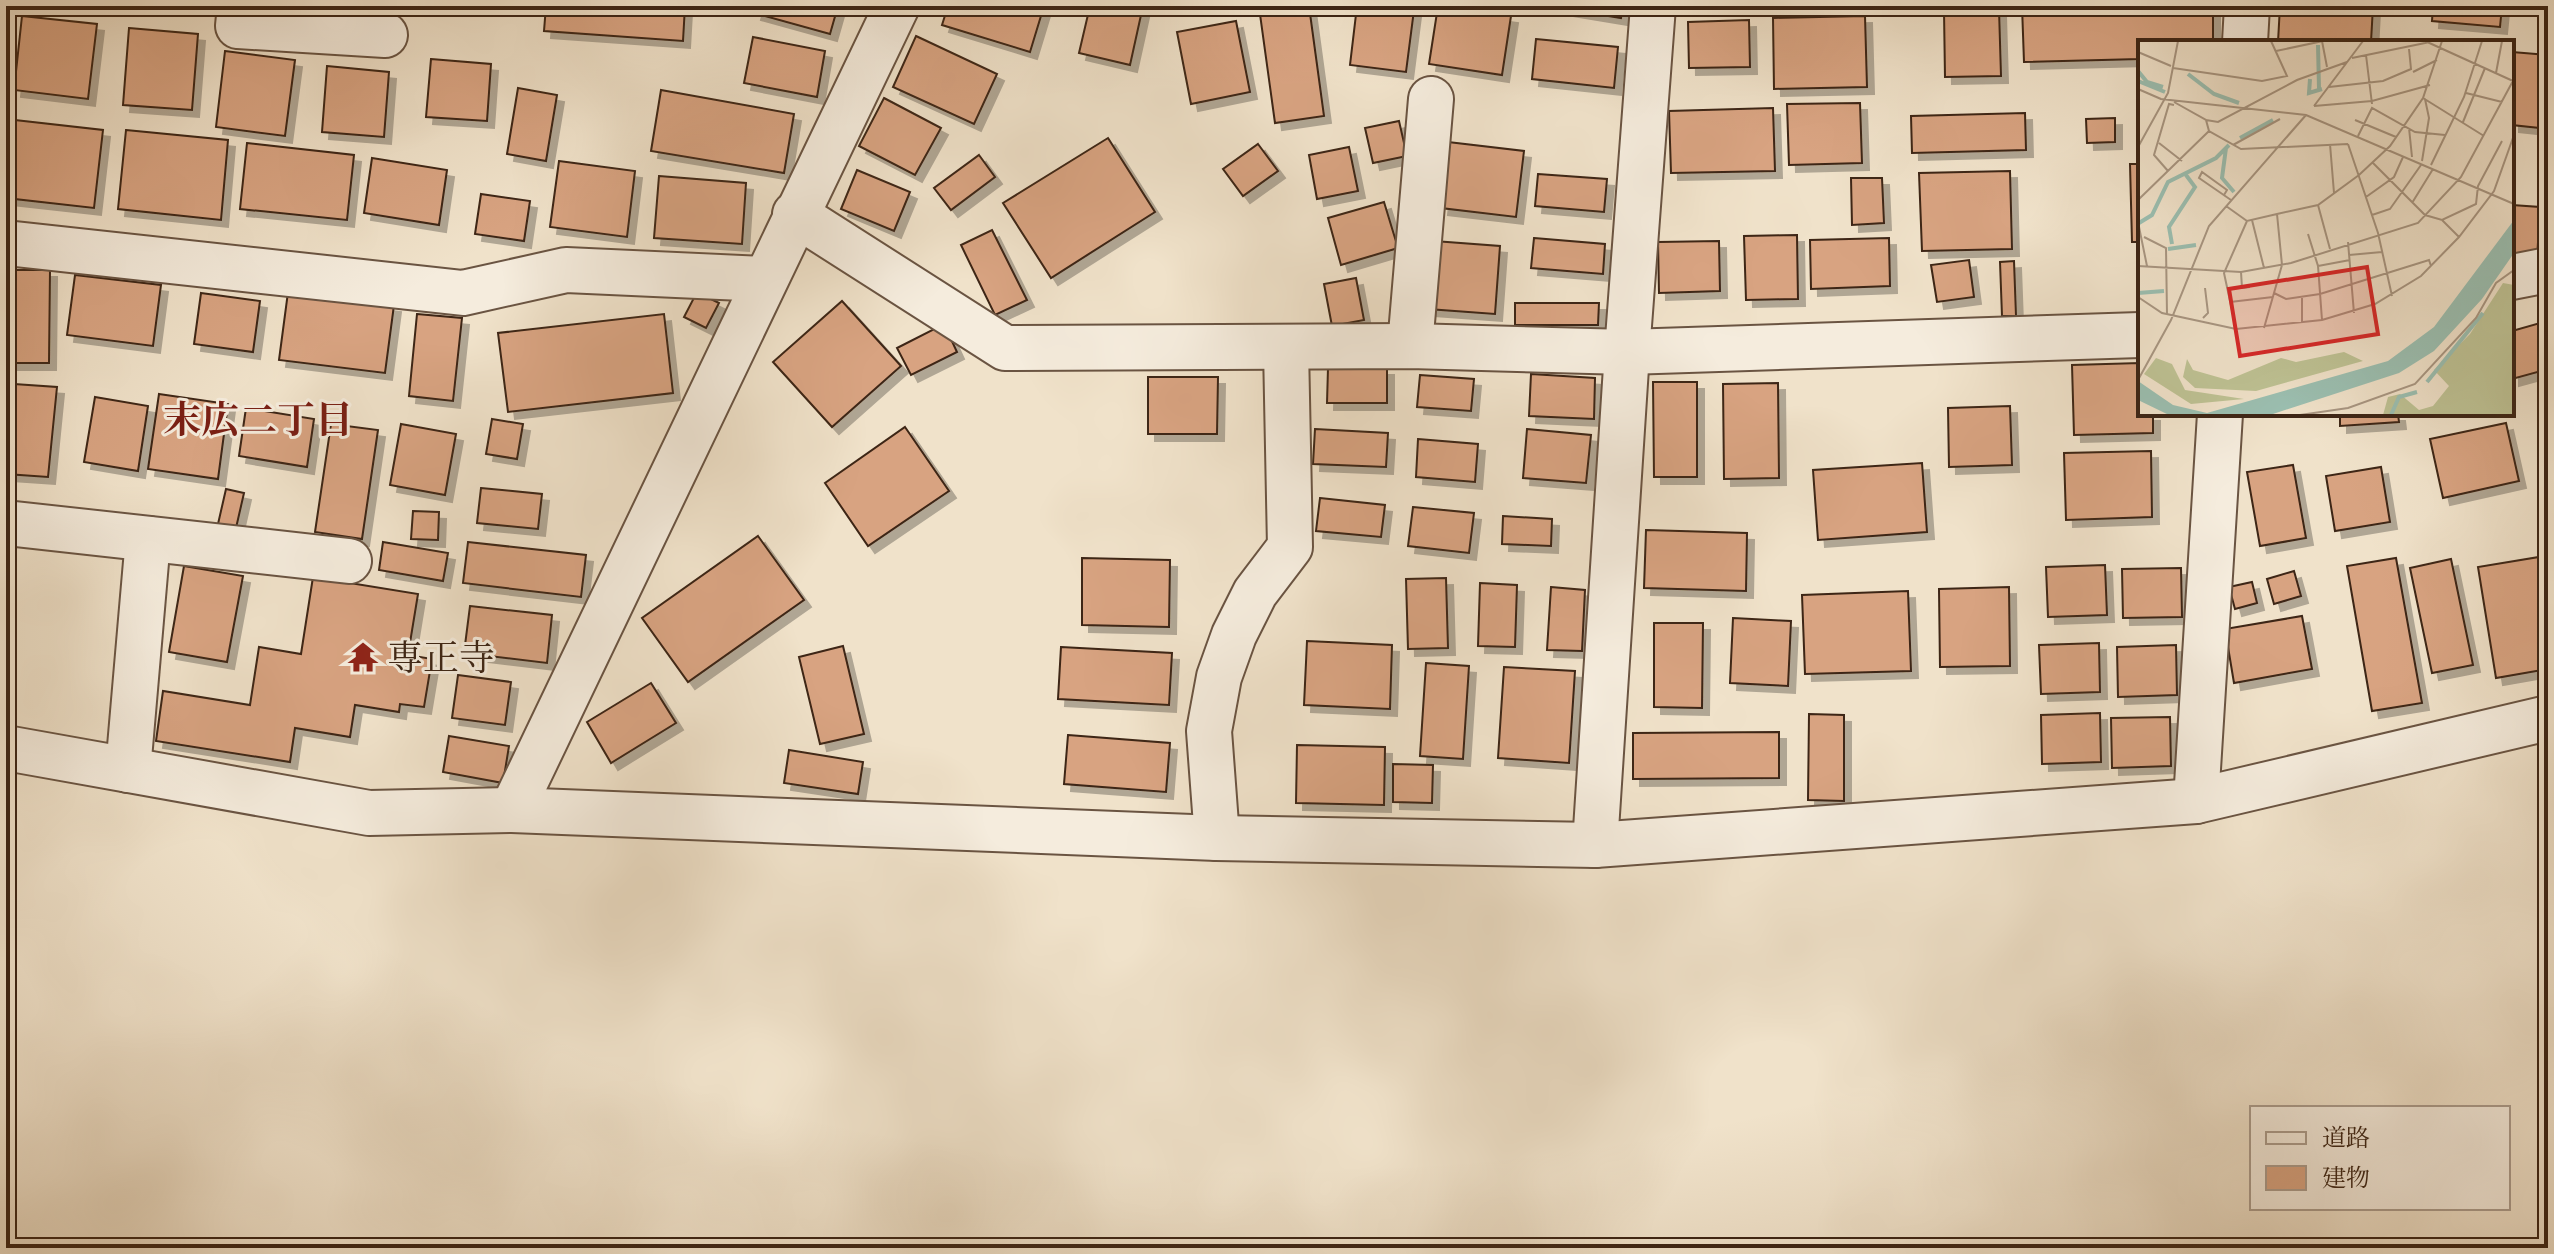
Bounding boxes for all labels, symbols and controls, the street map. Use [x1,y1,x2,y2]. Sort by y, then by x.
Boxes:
inset map [2138,40,2514,416]
district label: 末広二丁目 [163,395,353,444]
place label: 専正寺 [387,634,495,681]
temple icon: 専正寺 [346,640,380,674]
legend [2250,1106,2510,1210]
text: 道路 [2322,1122,2370,1153]
text: 建物 [2322,1162,2370,1193]

